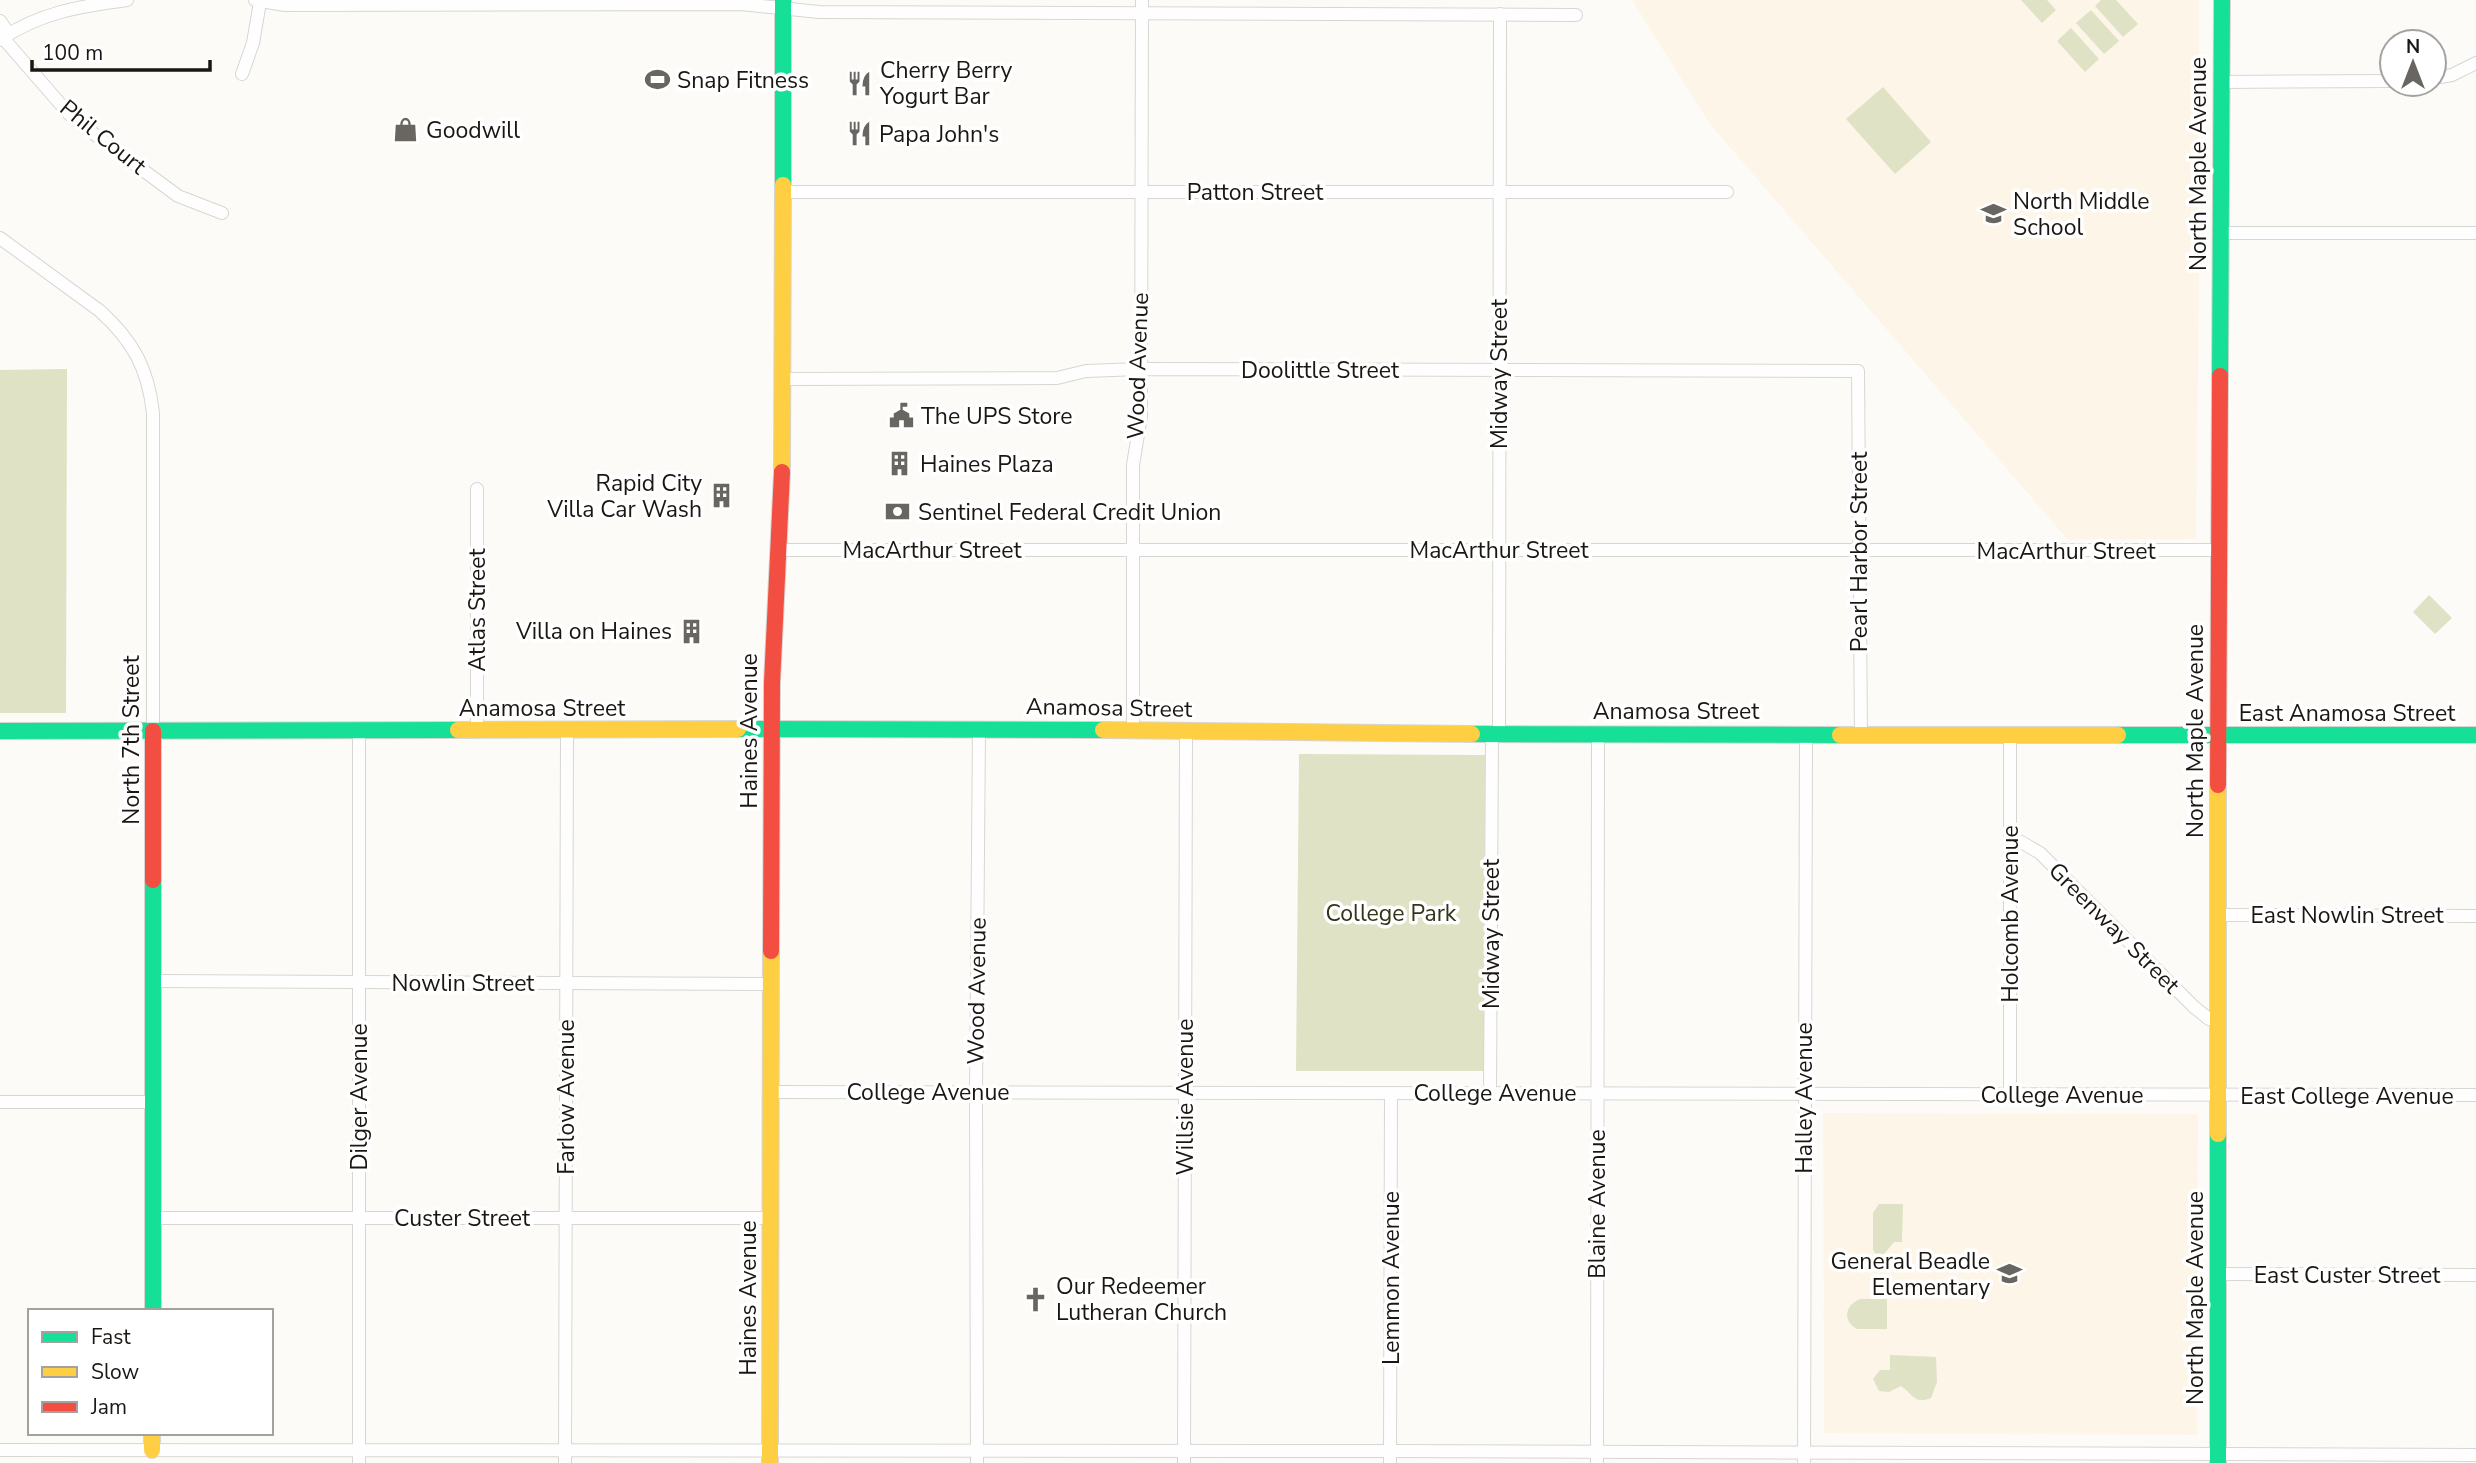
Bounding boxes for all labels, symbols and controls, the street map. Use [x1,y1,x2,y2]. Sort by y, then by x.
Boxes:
scale bar [32,28,210,72]
north arrow [2378,28,2448,98]
text: N [2406,34,2420,60]
text: 100 m [42,39,103,67]
place label: Cherry Berry Yogurt Bar [879,55,1013,112]
street label: North Maple Avenue [2183,57,2214,271]
place label: Snap Fitness [677,65,809,96]
sports icon: Snap Fitness [643,66,671,94]
restaurant icon: Cherry Berry Yogurt Bar [846,69,874,97]
street label: Phil Court [53,93,153,182]
place label: Goodwill [426,115,520,146]
shop icon: Goodwill [392,116,420,144]
place label: Papa John's [879,119,999,150]
restaurant icon: Papa John's [845,120,873,148]
street label: Patton Street [1187,177,1324,208]
place label: North Middle School [2013,186,2149,243]
school or university icon: North Middle School [1979,200,2007,228]
street label: Wood Avenue [1120,292,1156,440]
street label: Midway Street [1484,298,1515,449]
street label: Doolittle Street [1241,355,1400,386]
place label: The UPS Store [921,401,1073,432]
public building icon: The UPS Store [887,402,915,430]
place label: Haines Plaza [920,449,1054,480]
building icon: Haines Plaza [886,450,914,478]
street label: Pearl Harbor Street [1844,451,1875,652]
place label: Rapid City Villa Car Wash [546,468,702,525]
building icon: Rapid City Villa Car Wash [708,482,736,510]
place label: Sentinel Federal Credit Union [918,497,1221,528]
bank icon: Sentinel Federal Credit Union [884,498,912,526]
street label: MacArthur Street [842,535,1022,566]
street label: MacArthur Street [1409,535,1589,566]
street label: MacArthur Street [1976,536,2156,567]
street label: Atlas Street [462,547,493,672]
place label: Villa on Haines [515,616,672,647]
building icon: Villa on Haines [678,617,706,645]
street label: North Maple Avenue [2180,624,2211,838]
street label: Haines Avenue [734,653,765,809]
street label: North 7th Street [116,654,147,825]
street label: Anamosa Street [1026,691,1193,725]
street label: Anamosa Street [459,693,626,724]
street label: Anamosa Street [1593,696,1760,727]
street label: East Anamosa Street [2239,698,2456,729]
street label: Holcomb Avenue [1995,825,2026,1003]
street label: Greenway Street [2042,856,2187,1001]
street label: Midway Street [1476,858,1507,1009]
park label: College Park [1326,898,1457,929]
street label: East Nowlin Street [2250,900,2445,931]
street label: Wood Avenue [960,917,994,1065]
street label: Nowlin Street [392,968,535,999]
street label: Farlow Avenue [551,1019,582,1175]
street label: Willsie Avenue [1170,1019,1201,1175]
street label: Halley Avenue [1789,1022,1820,1174]
street label: Dilger Avenue [344,1023,375,1171]
street label: College Avenue [846,1077,1010,1108]
street label: College Avenue [1413,1078,1577,1109]
street label: College Avenue [1980,1080,2144,1111]
street label: East College Avenue [2240,1081,2454,1112]
street label: Blaine Avenue [1582,1129,1613,1279]
street label: Lemmon Avenue [1376,1191,1407,1365]
street label: North Maple Avenue [2180,1191,2211,1405]
street label: Custer Street [394,1203,531,1234]
street label: Haines Avenue [733,1220,764,1376]
place label: General Beadle Elementary [1830,1246,1990,1303]
school or university icon: General Beadle Elementary [1996,1260,2024,1288]
street label: East Custer Street [2254,1260,2441,1291]
place label: Our Redeemer Lutheran Church [1056,1271,1227,1328]
church icon: Our Redeemer Lutheran Church [1022,1285,1050,1313]
legend [28,1309,273,1435]
text: Fast [91,1323,131,1351]
text: Slow [91,1358,140,1386]
text: Jam [90,1393,127,1421]

